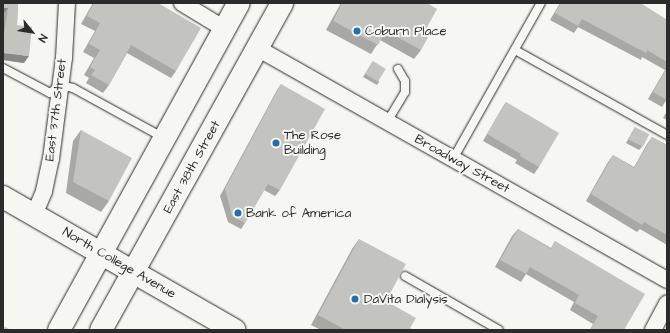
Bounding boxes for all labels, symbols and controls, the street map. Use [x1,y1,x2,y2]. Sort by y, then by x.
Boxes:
north arrow [12,12,52,52]
place label: Coburn Place [365,23,447,39]
marker: Coburn Place [352,26,362,36]
text: N [35,32,51,45]
street label: East 37th Street [42,58,70,162]
street label: East 38th Street [160,118,224,216]
place label: The Rose Building [284,128,341,159]
street label: Broadway Street [412,131,512,197]
marker: The Rose Building [271,138,281,148]
place label: Bank of America [246,205,351,221]
marker: Bank of America [233,208,243,218]
street label: North College Avenue [60,224,178,302]
place label: DaVita Dialysis [364,291,447,307]
marker: DaVita Dialysis [349,293,361,305]

